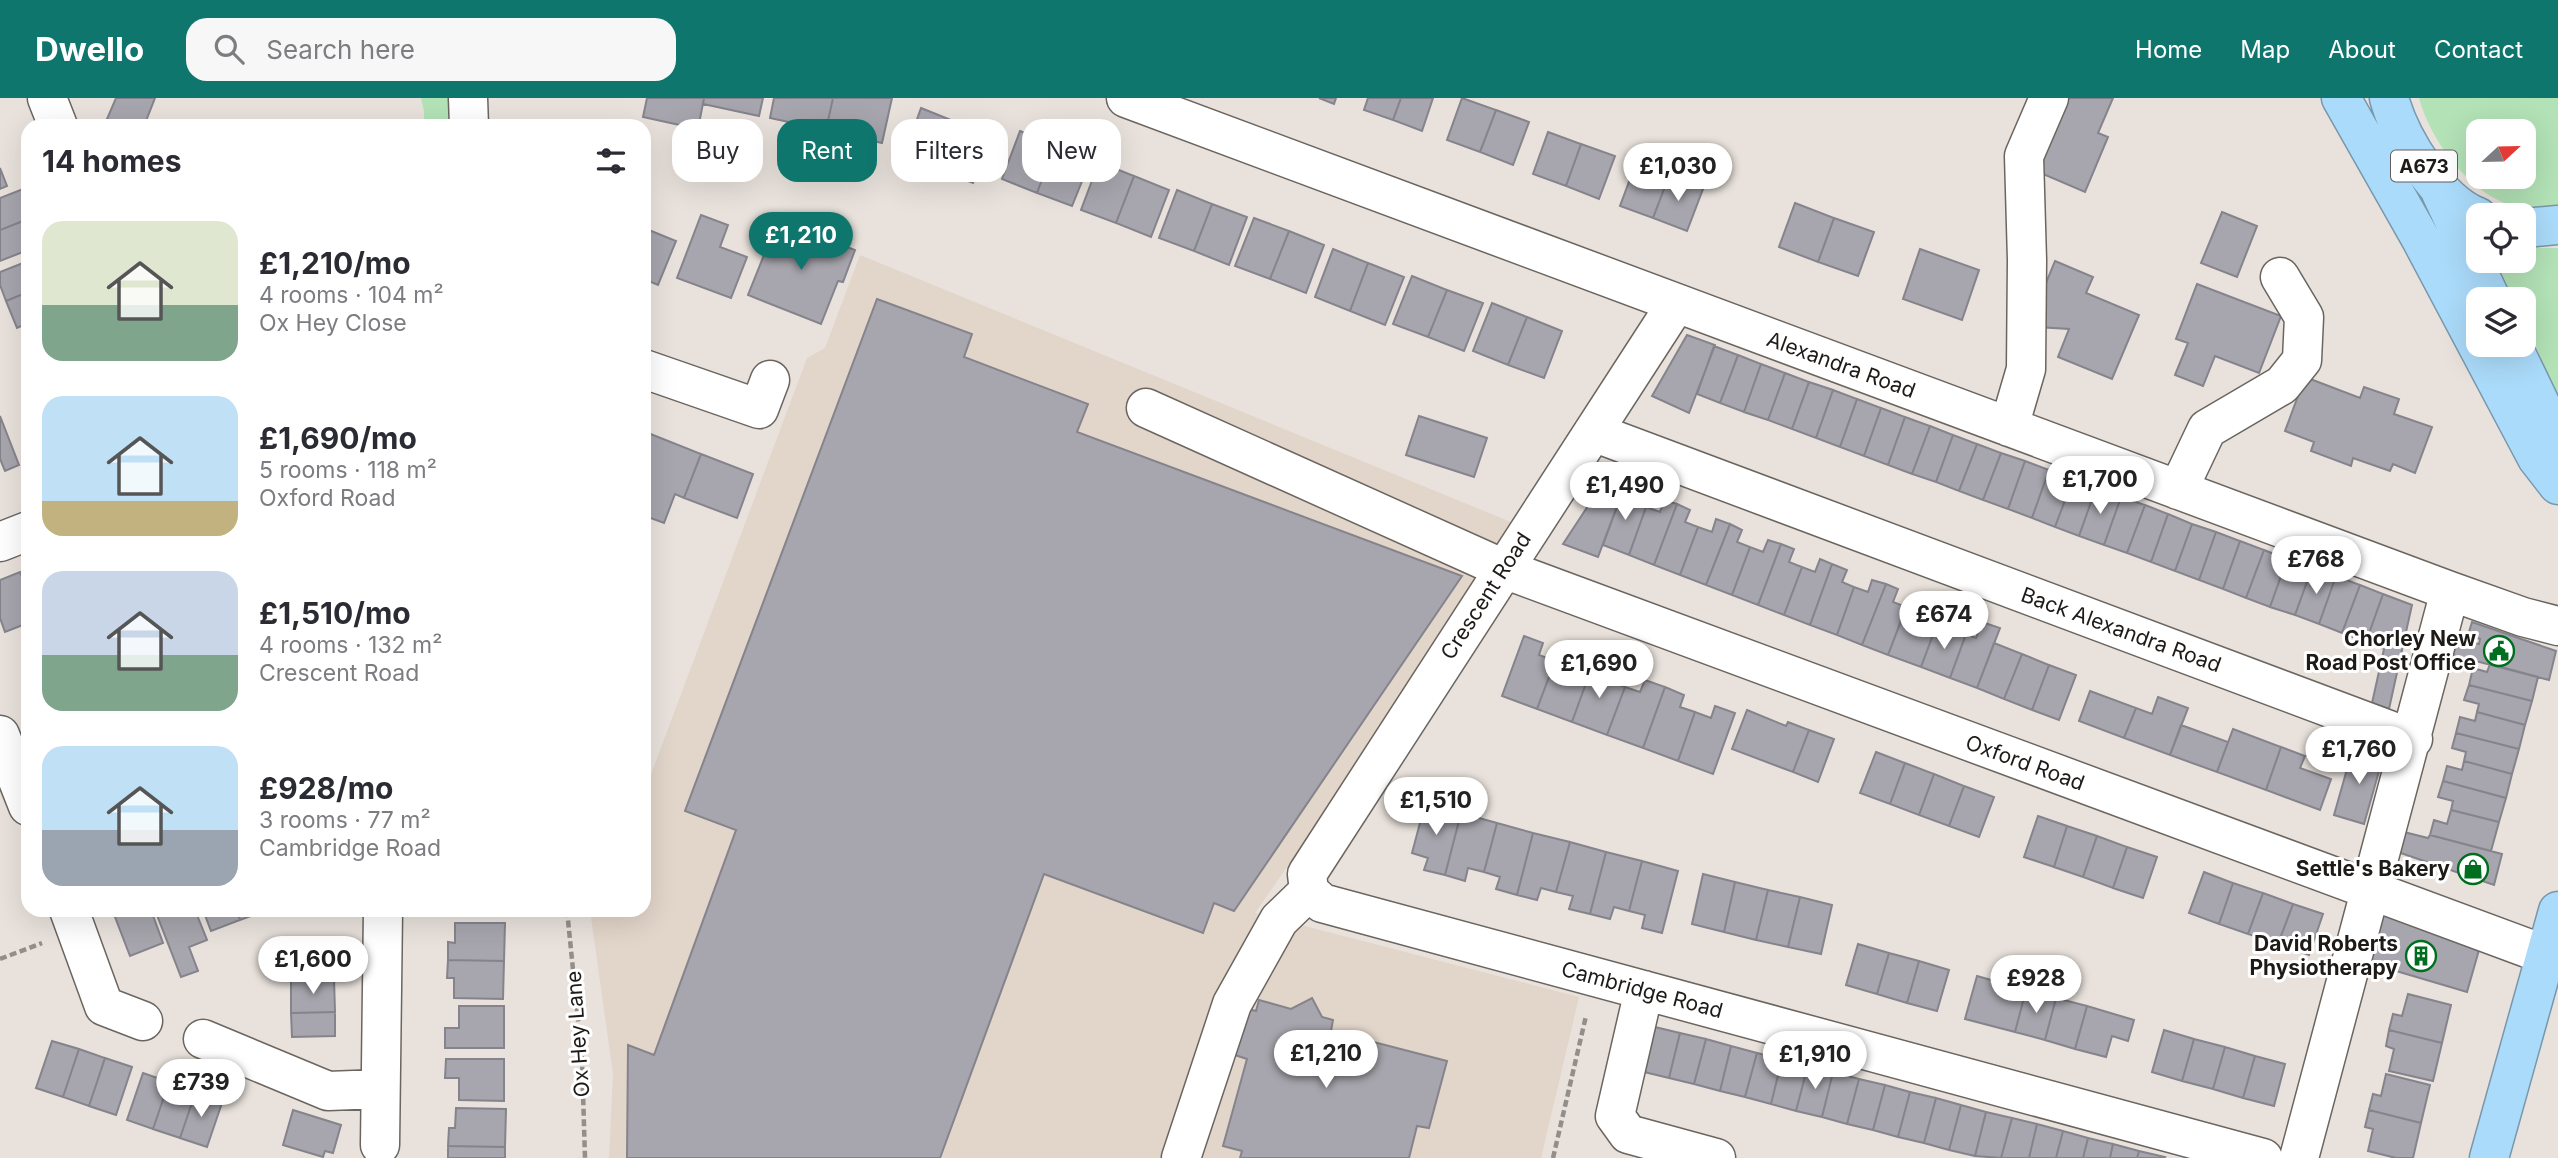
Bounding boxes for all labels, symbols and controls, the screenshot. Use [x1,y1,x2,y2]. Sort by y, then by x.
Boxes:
search box [186,18,676,81]
text: Dwello [35,29,144,69]
icon: search [210,30,248,68]
text: Search here [266,34,415,65]
text: Home [2135,35,2202,64]
text: Map [2240,35,2290,64]
text: About [2328,35,2396,64]
text: Contact [2434,35,2523,64]
chip: Buy [672,119,763,182]
chip: Rent [777,119,877,182]
chip: Filters [891,119,1008,182]
chip: New [1022,119,1121,182]
north arrow [2466,119,2536,189]
map controls [2466,119,2536,357]
icon: filters [592,142,630,180]
text: 14 homes [42,143,181,179]
pin: £1,030 [1621,144,1735,203]
road number: A673 [2391,150,2457,181]
text: £1,030 [1639,152,1717,180]
button: locate [2466,203,2536,273]
pin: £1,210 [744,212,858,272]
text: £1,210 [765,221,837,249]
text: £1,210/mo [259,245,411,281]
icon: home [98,249,182,333]
text: 4 rooms · 104 m² [259,281,444,309]
button: layers [2466,287,2536,357]
text: Ox Hey Close [259,309,407,337]
street label: Alexandra Road [1764,326,1919,403]
text: £1,690/mo [259,420,417,456]
icon: home [98,424,182,508]
text: 5 rooms · 118 m² [259,456,437,484]
pin: £1,700 [2043,456,2157,516]
pin: £1,490 [1568,462,1682,522]
text: £1,700 [2062,465,2138,493]
text: £1,490 [1586,471,1664,499]
text: Oxford Road [259,484,396,512]
street label: Crescent Road [1435,528,1536,664]
pin: £768 [2275,536,2357,596]
text: £768 [2287,545,2345,573]
street label: Back Alexandra Road [2018,582,2225,677]
pin: £674 [1903,592,1985,651]
text: £1,510/mo [259,595,411,631]
icon: home [98,599,182,683]
text: £674 [1915,600,1973,628]
place label: Chorley New Road Post Office [2305,626,2476,675]
text: 4 rooms · 132 m² [259,631,442,659]
public building icon: Chorley New Road Post Office [2482,634,2516,668]
pin: £1,690 [1542,640,1656,700]
text: £1,690 [1561,649,1638,677]
text: Crescent Road [259,659,419,687]
pin: £1,760 [2302,726,2416,786]
street label: Oxford Road [1962,729,2088,796]
text: £1,760 [2321,735,2397,763]
text: £928/mo [259,770,394,806]
icon: home [98,774,182,858]
pin: £1,510 [1379,778,1493,837]
text: £1,510 [1400,786,1472,814]
text: 3 rooms · 77 m² [259,806,431,834]
text: Cambridge Road [259,834,441,862]
shop icon: Settle's Bakery [2456,852,2490,886]
place label: Settle's Bakery [2296,856,2450,881]
place label: David Roberts Physiotherapy [2249,931,2398,980]
pin: £1,600 [256,936,370,996]
building icon: David Roberts Physiotherapy [2404,939,2438,973]
text: £1,600 [274,945,352,973]
street label: Cambridge Road [1559,956,1726,1023]
pin: £928 [1995,956,2077,1015]
text: £928 [2006,964,2066,992]
street label: Ox Hey Lane [561,970,594,1098]
pin: £1,210 [1269,1030,1383,1090]
pin: £1,910 [1758,1032,1872,1091]
text: £1,210 [1290,1039,1362,1067]
text: £1,910 [1779,1040,1851,1068]
pin: £739 [160,1060,242,1119]
text: £739 [172,1068,230,1096]

